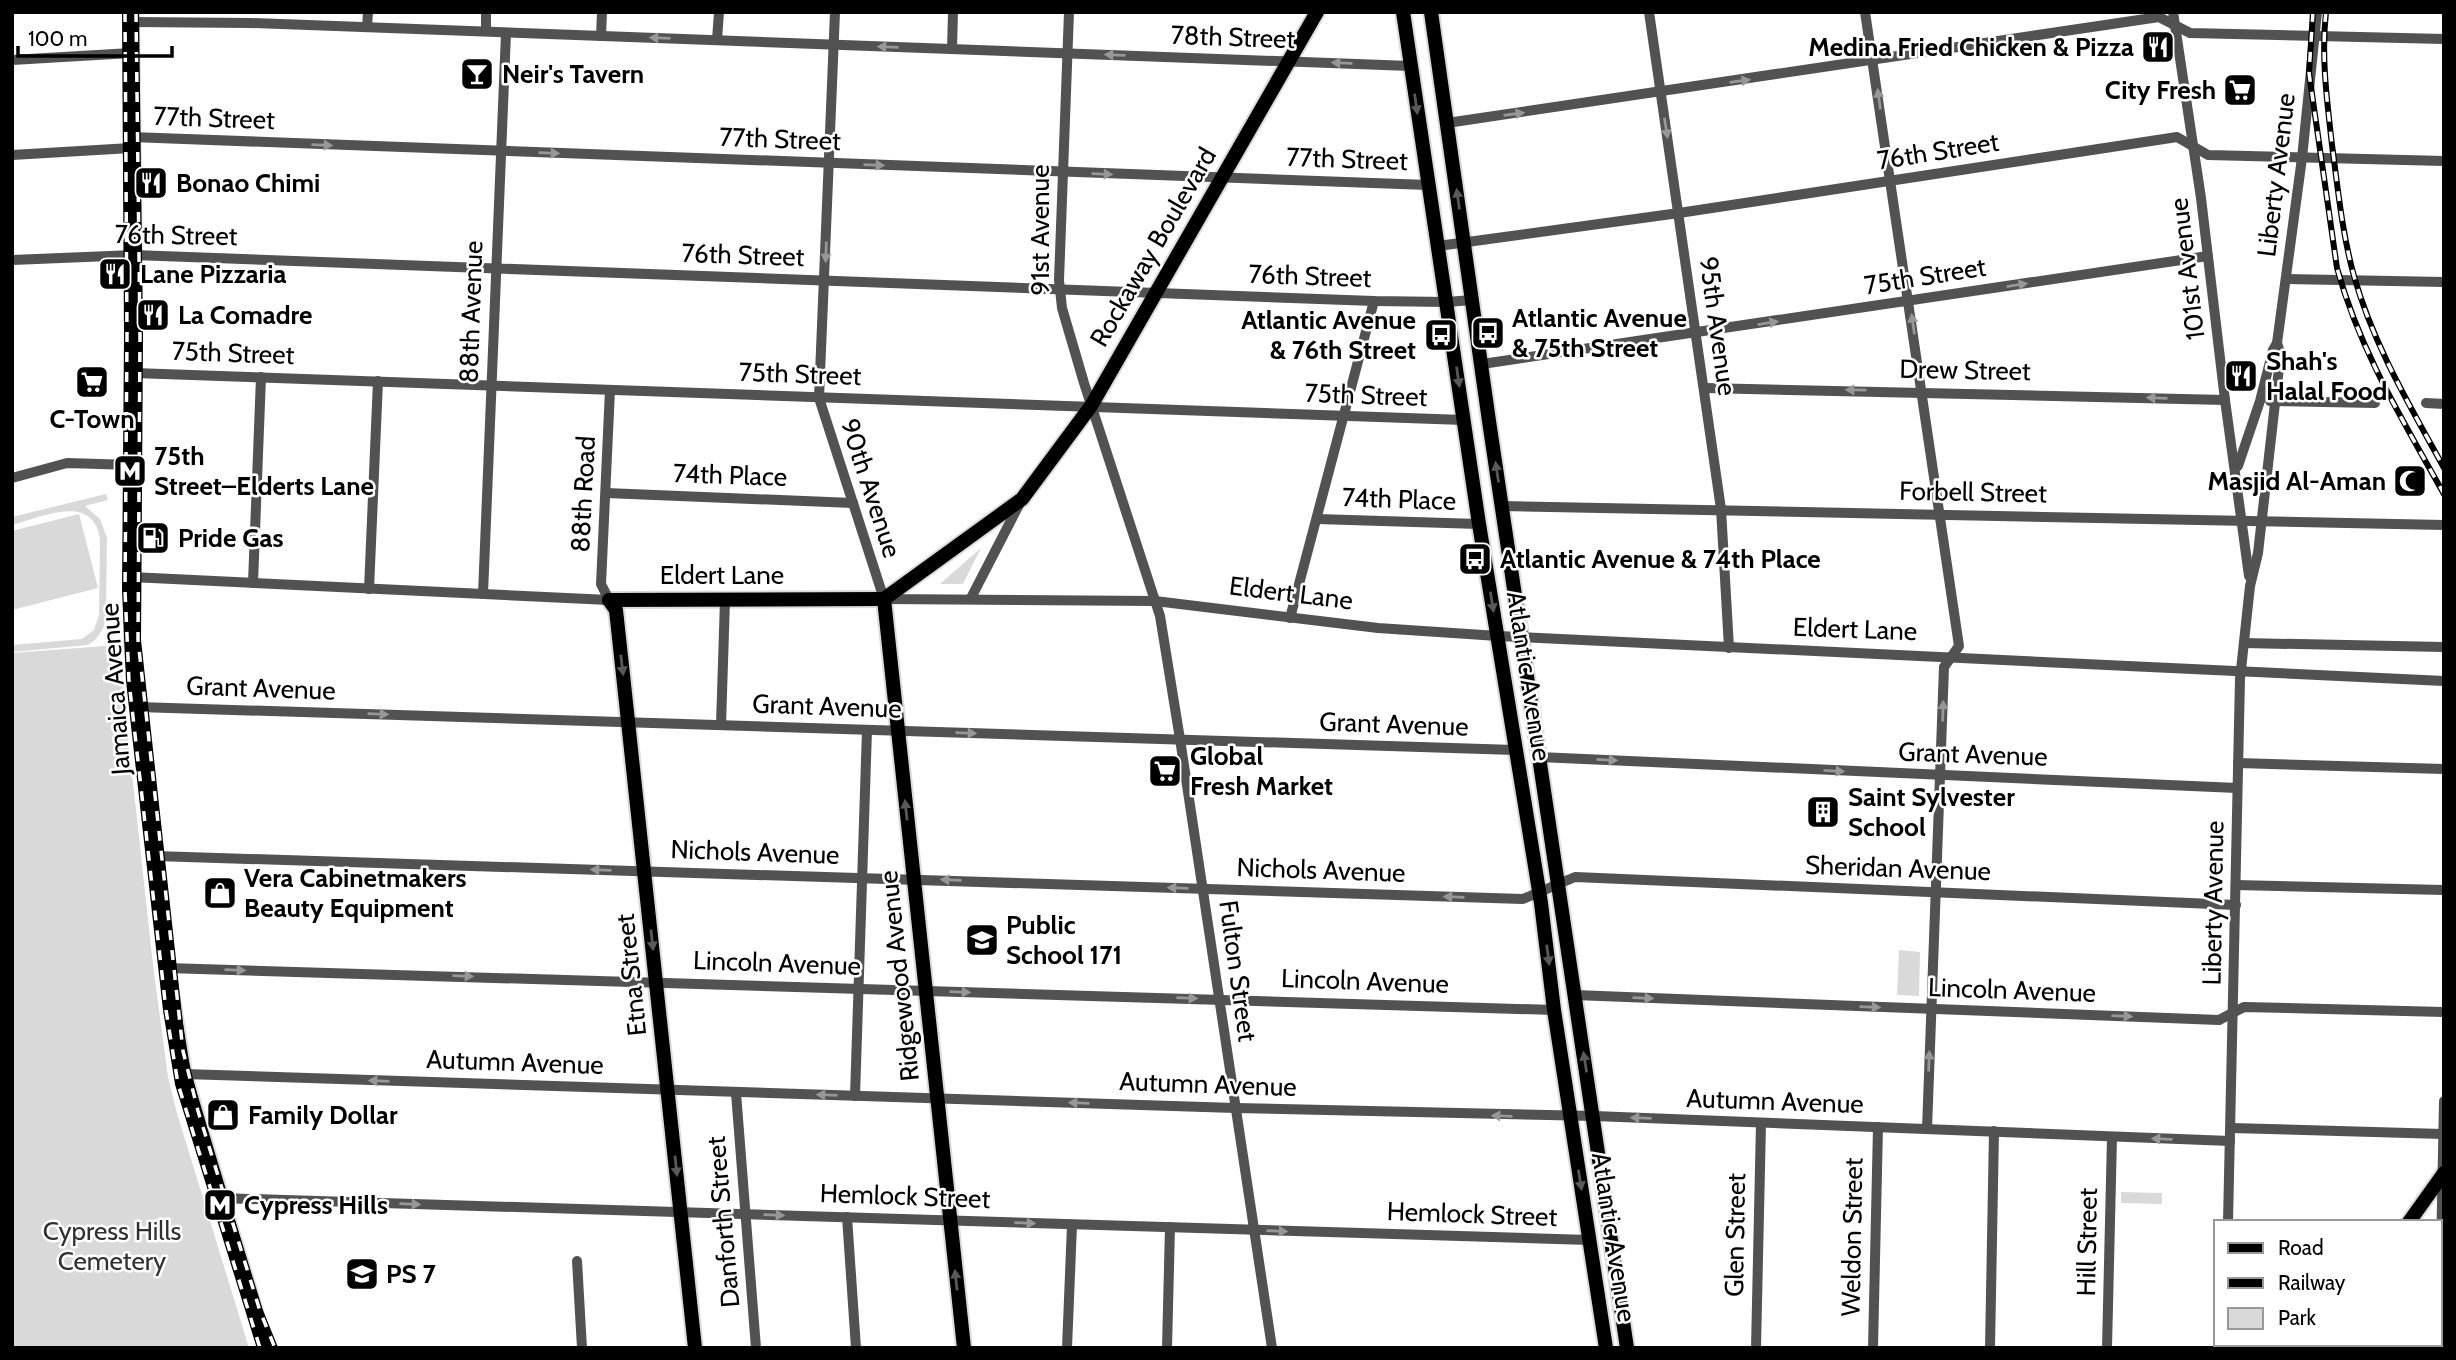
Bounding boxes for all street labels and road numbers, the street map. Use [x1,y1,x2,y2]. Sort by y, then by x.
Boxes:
street label: 78th Street [1170,19,1296,55]
street label: Liberty Avenue [2250,91,2302,259]
street label: 77th Street [153,100,276,136]
street label: 77th Street [719,121,842,157]
street label: 76th Street [1875,126,2001,176]
street label: 77th Street [1286,141,1409,177]
street label: Rockaway Boulevard [1083,142,1223,352]
street label: 91st Avenue [1024,164,1056,296]
street label: 101st Avenue [2162,196,2212,342]
street label: 76th Street [114,218,238,252]
street label: 76th Street [681,237,805,273]
street label: 88th Avenue [453,240,489,384]
street label: 75th Street [1862,251,1988,301]
street label: 95th Avenue [1692,254,1744,398]
street label: 76th Street [1248,258,1372,294]
street label: 75th Street [171,335,295,371]
street label: Drew Street [1899,353,2031,387]
street label: 75th Street [738,356,862,392]
street label: 75th Street [1304,377,1428,413]
street label: 90th Avenue [834,415,908,561]
street label: 88th Road [564,435,602,553]
street label: 74th Place [672,457,788,493]
street label: Forbell Street [1899,475,2047,509]
street label: 74th Place [1341,481,1457,517]
street label: Eldert Lane [660,559,784,591]
street label: Eldert Lane [1227,570,1355,616]
street label: Atlantic Avenue [1500,589,1558,763]
street label: Jamaica Avenue [93,602,137,777]
street label: Eldert Lane [1792,611,1918,647]
street label: Grant Avenue [186,669,336,707]
street label: Grant Avenue [752,687,902,725]
street label: Grant Avenue [1319,705,1469,743]
street label: Grant Avenue [1898,735,2048,773]
street label: Liberty Avenue [2196,820,2230,986]
street label: Nichols Avenue [670,833,840,871]
street label: Sheridan Avenue [1805,849,1991,887]
street label: Nichols Avenue [1236,851,1406,889]
street label: Ridgewood Avenue [872,869,926,1083]
street label: Fulton Street [1212,898,1264,1044]
street label: Etna Street [609,912,653,1038]
street label: Lincoln Avenue [693,944,861,982]
street label: Lincoln Avenue [1281,962,1449,1000]
street label: Lincoln Avenue [1928,971,2096,1009]
street label: Autumn Avenue [426,1043,604,1081]
street label: Autumn Avenue [1119,1065,1297,1103]
street label: Autumn Avenue [1686,1082,1864,1120]
street label: Danforth Street [700,1135,746,1309]
street label: Atlantic Avenue [1585,1150,1643,1324]
street label: Weldon Street [1835,1157,1869,1317]
street label: Glen Street [1718,1173,1752,1297]
street label: Hemlock Street [819,1177,991,1215]
street label: Hill Street [2070,1187,2104,1297]
street label: Hemlock Street [1386,1195,1558,1233]

